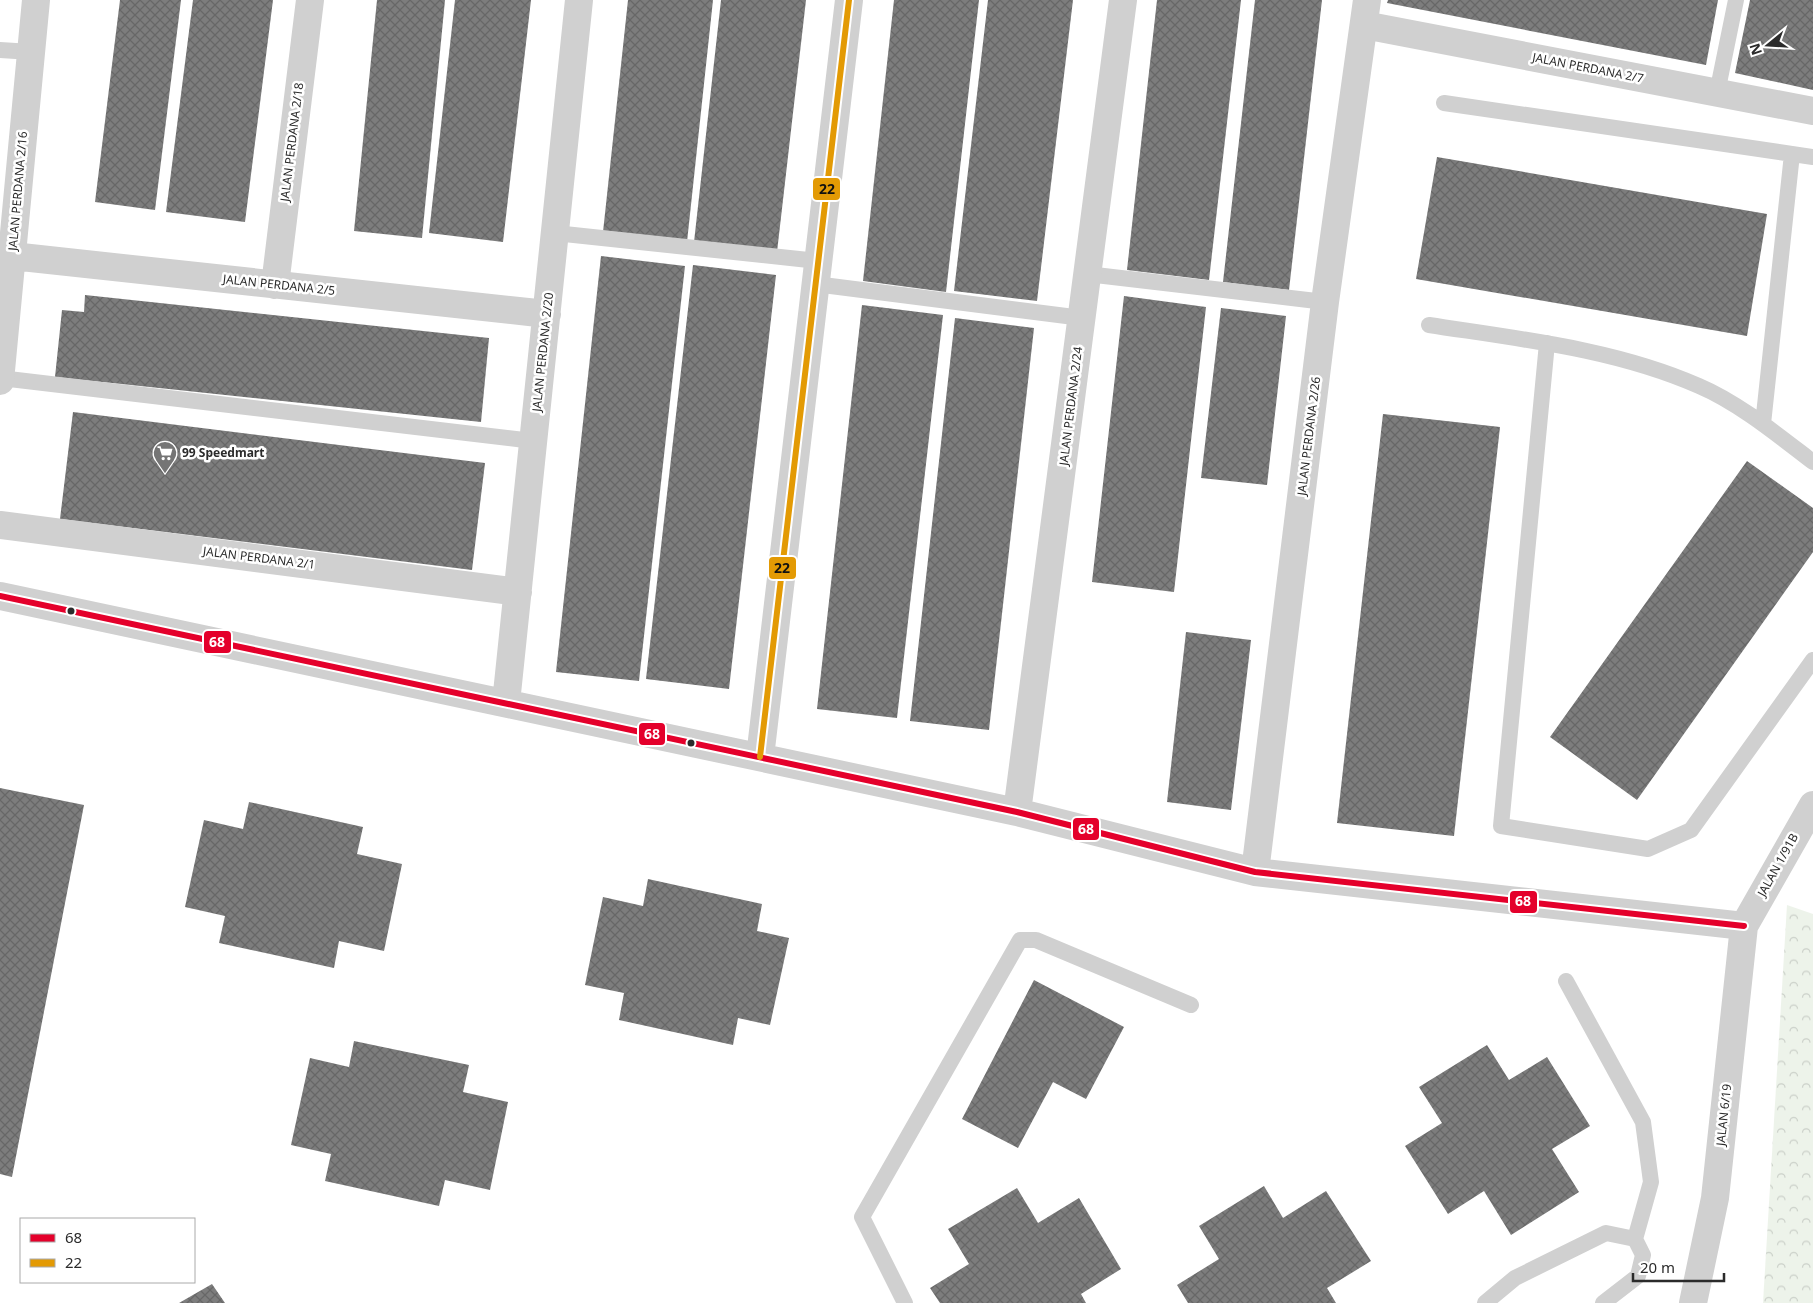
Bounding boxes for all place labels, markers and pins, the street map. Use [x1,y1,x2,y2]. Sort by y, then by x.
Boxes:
supermarket icon: 99 Speedmart [152,440,178,474]
place label: 99 Speedmart [182,444,264,461]
unlabelled marker [66,606,76,616]
unlabelled marker [686,738,696,748]

